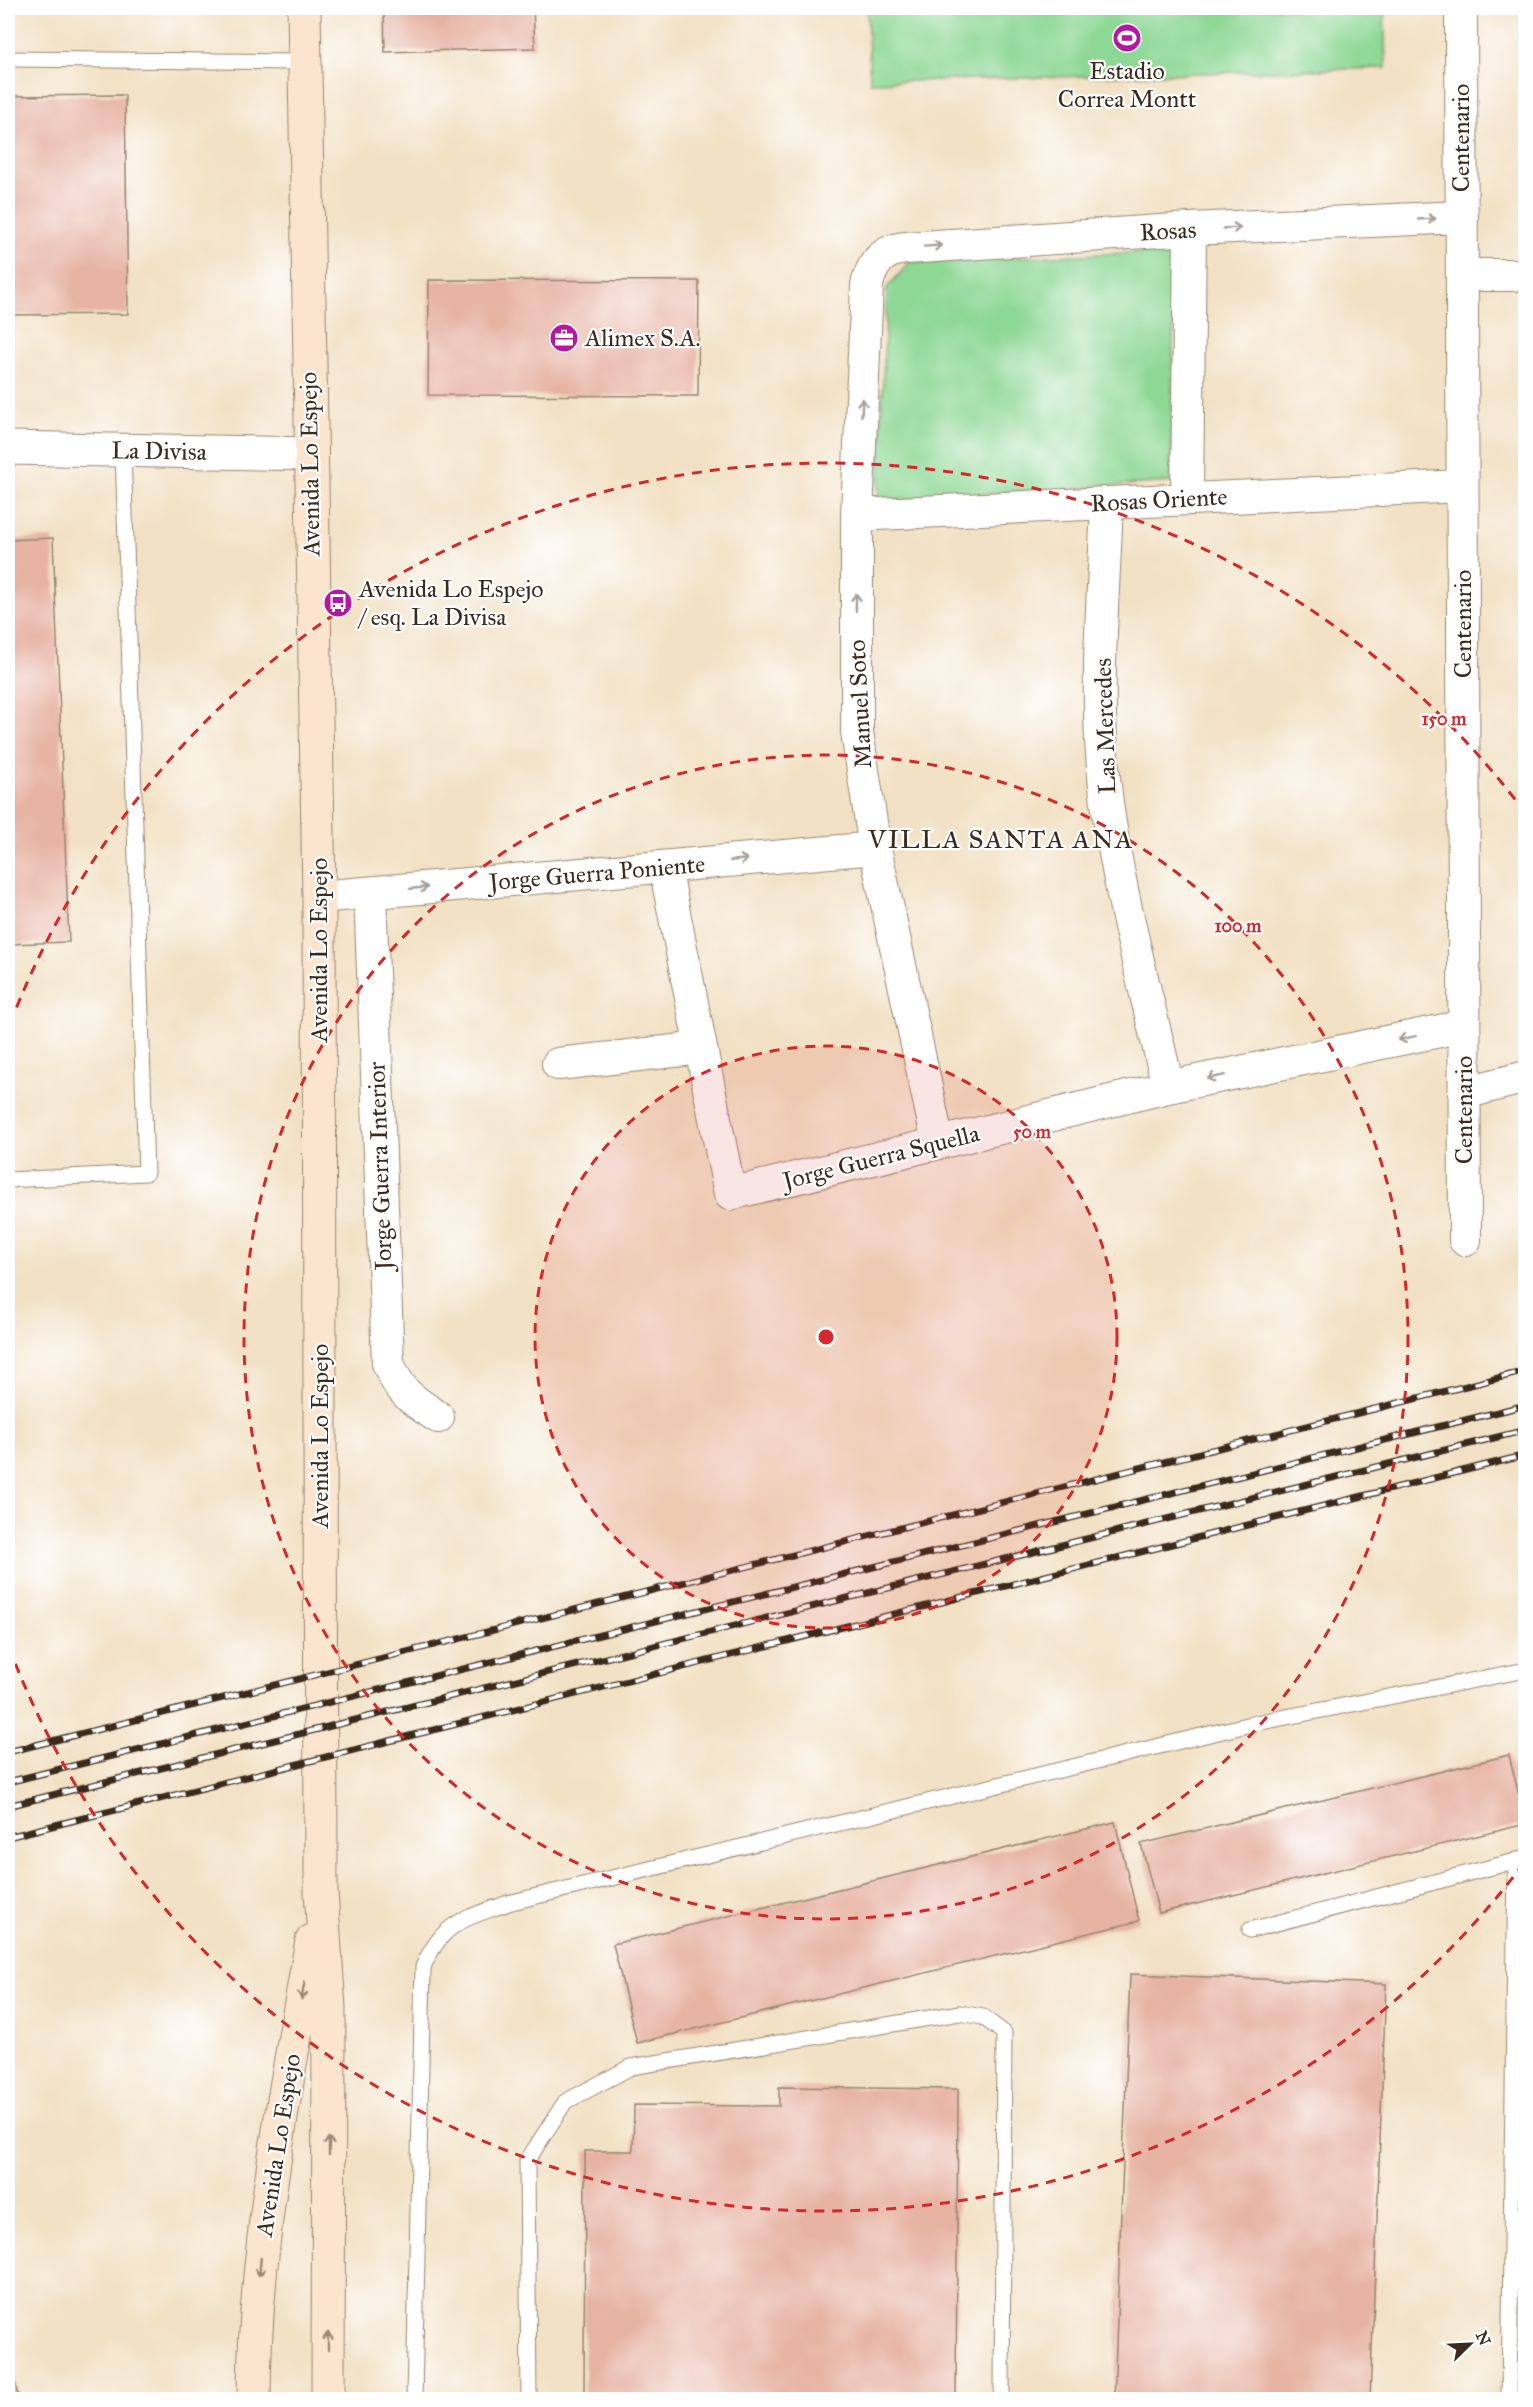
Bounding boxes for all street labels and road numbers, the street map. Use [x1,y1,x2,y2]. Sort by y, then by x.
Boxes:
street label: Centenario [1446,84,1476,192]
street label: Rosas [1139,215,1197,247]
street label: Avenida Lo Espejo [293,371,327,558]
street label: La Divisa [111,435,208,467]
street label: Rosas Oriente [1090,481,1228,519]
street label: Centenario [1448,570,1478,678]
street label: Manuel Soto [842,639,878,769]
street label: Las Mercedes [1088,657,1122,795]
street label: Jorge Guerra Poniente [485,849,706,898]
street label: Avenida Lo Espejo [304,858,334,1043]
street label: Centenario [1449,1056,1479,1164]
street label: Jorge Guerra Interior [361,1061,399,1274]
street label: Jorge Guerra Squella [777,1118,983,1197]
street label: Avenida Lo Espejo [305,1344,335,1529]
street label: Avenida Lo Espejo [249,2052,307,2239]

